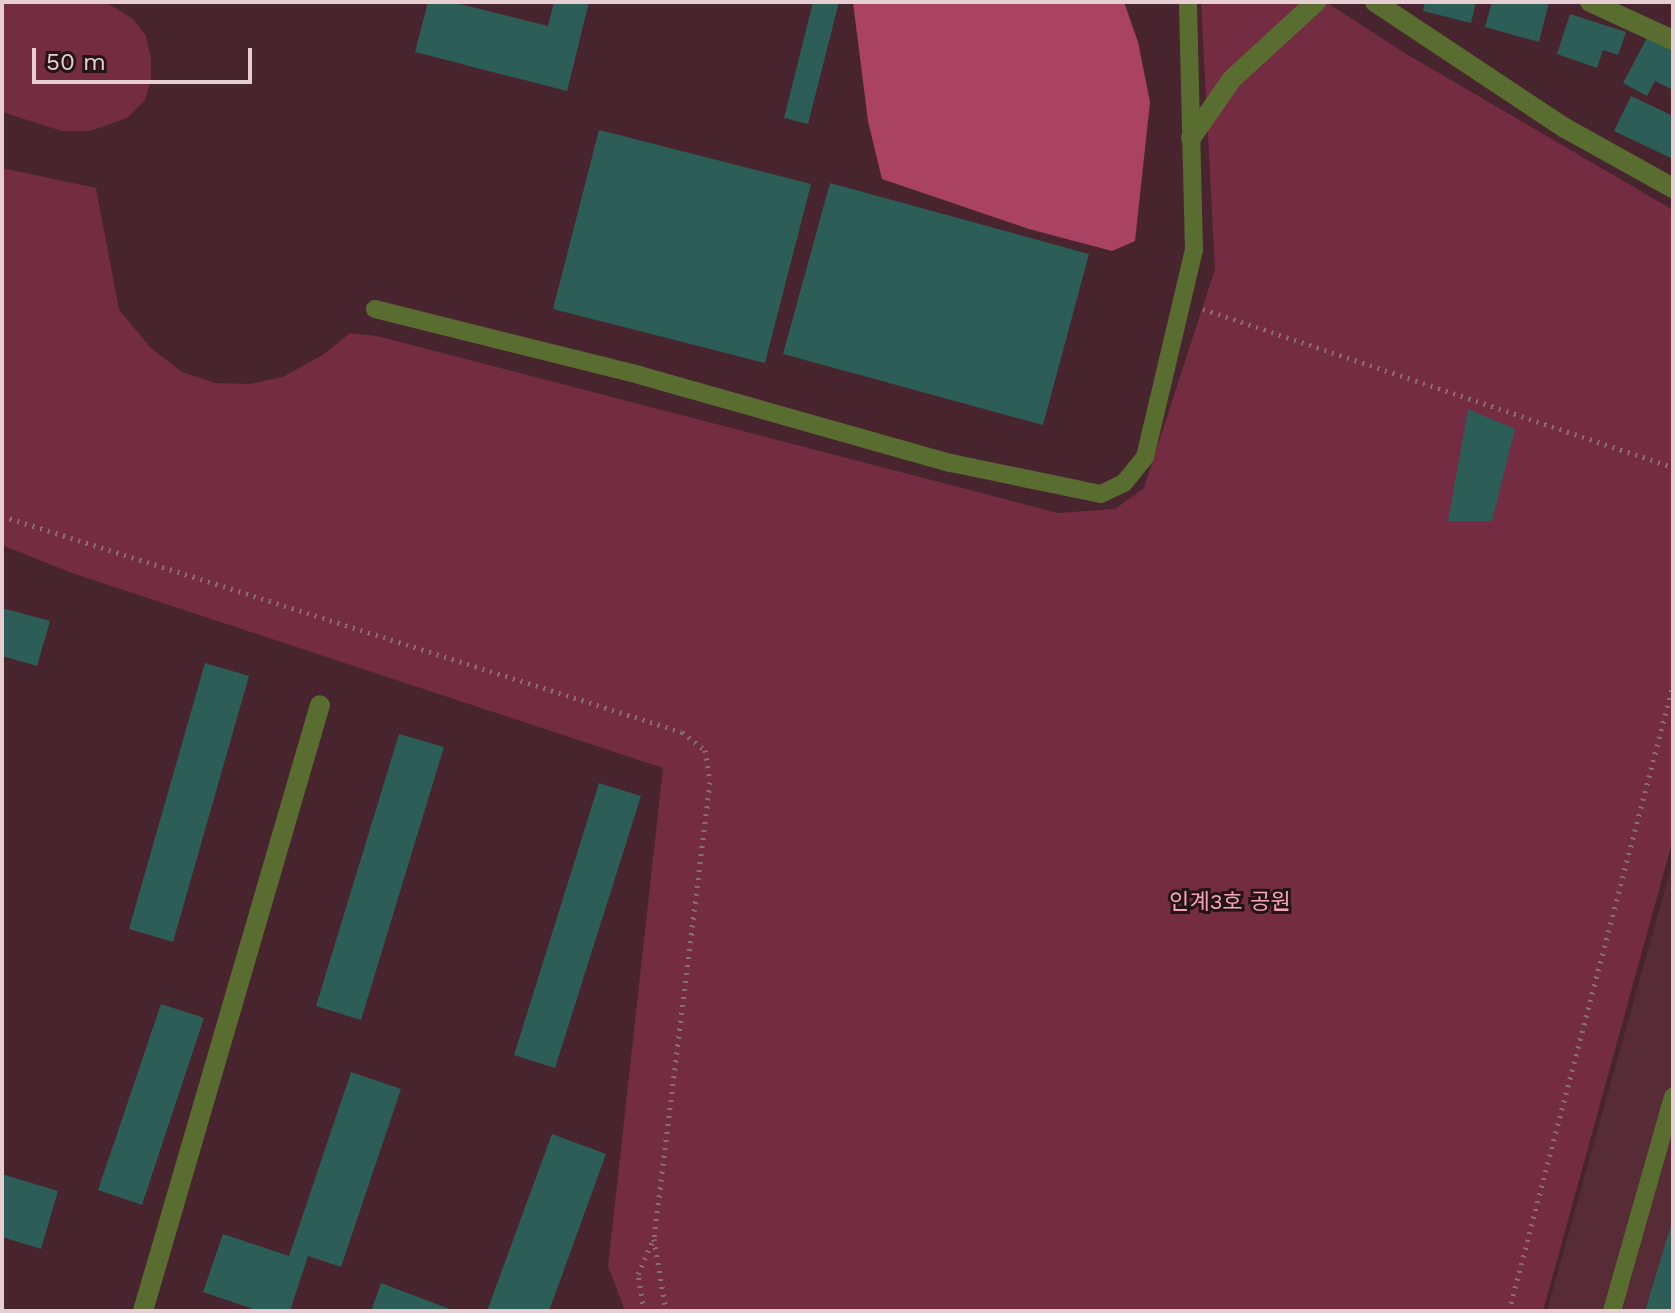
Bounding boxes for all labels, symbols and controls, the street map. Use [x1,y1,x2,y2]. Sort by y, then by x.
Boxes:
scale bar [36,32,256,82]
text: 50 m [46,48,106,76]
park label: 인계3호 공원 [1169,889,1291,915]

